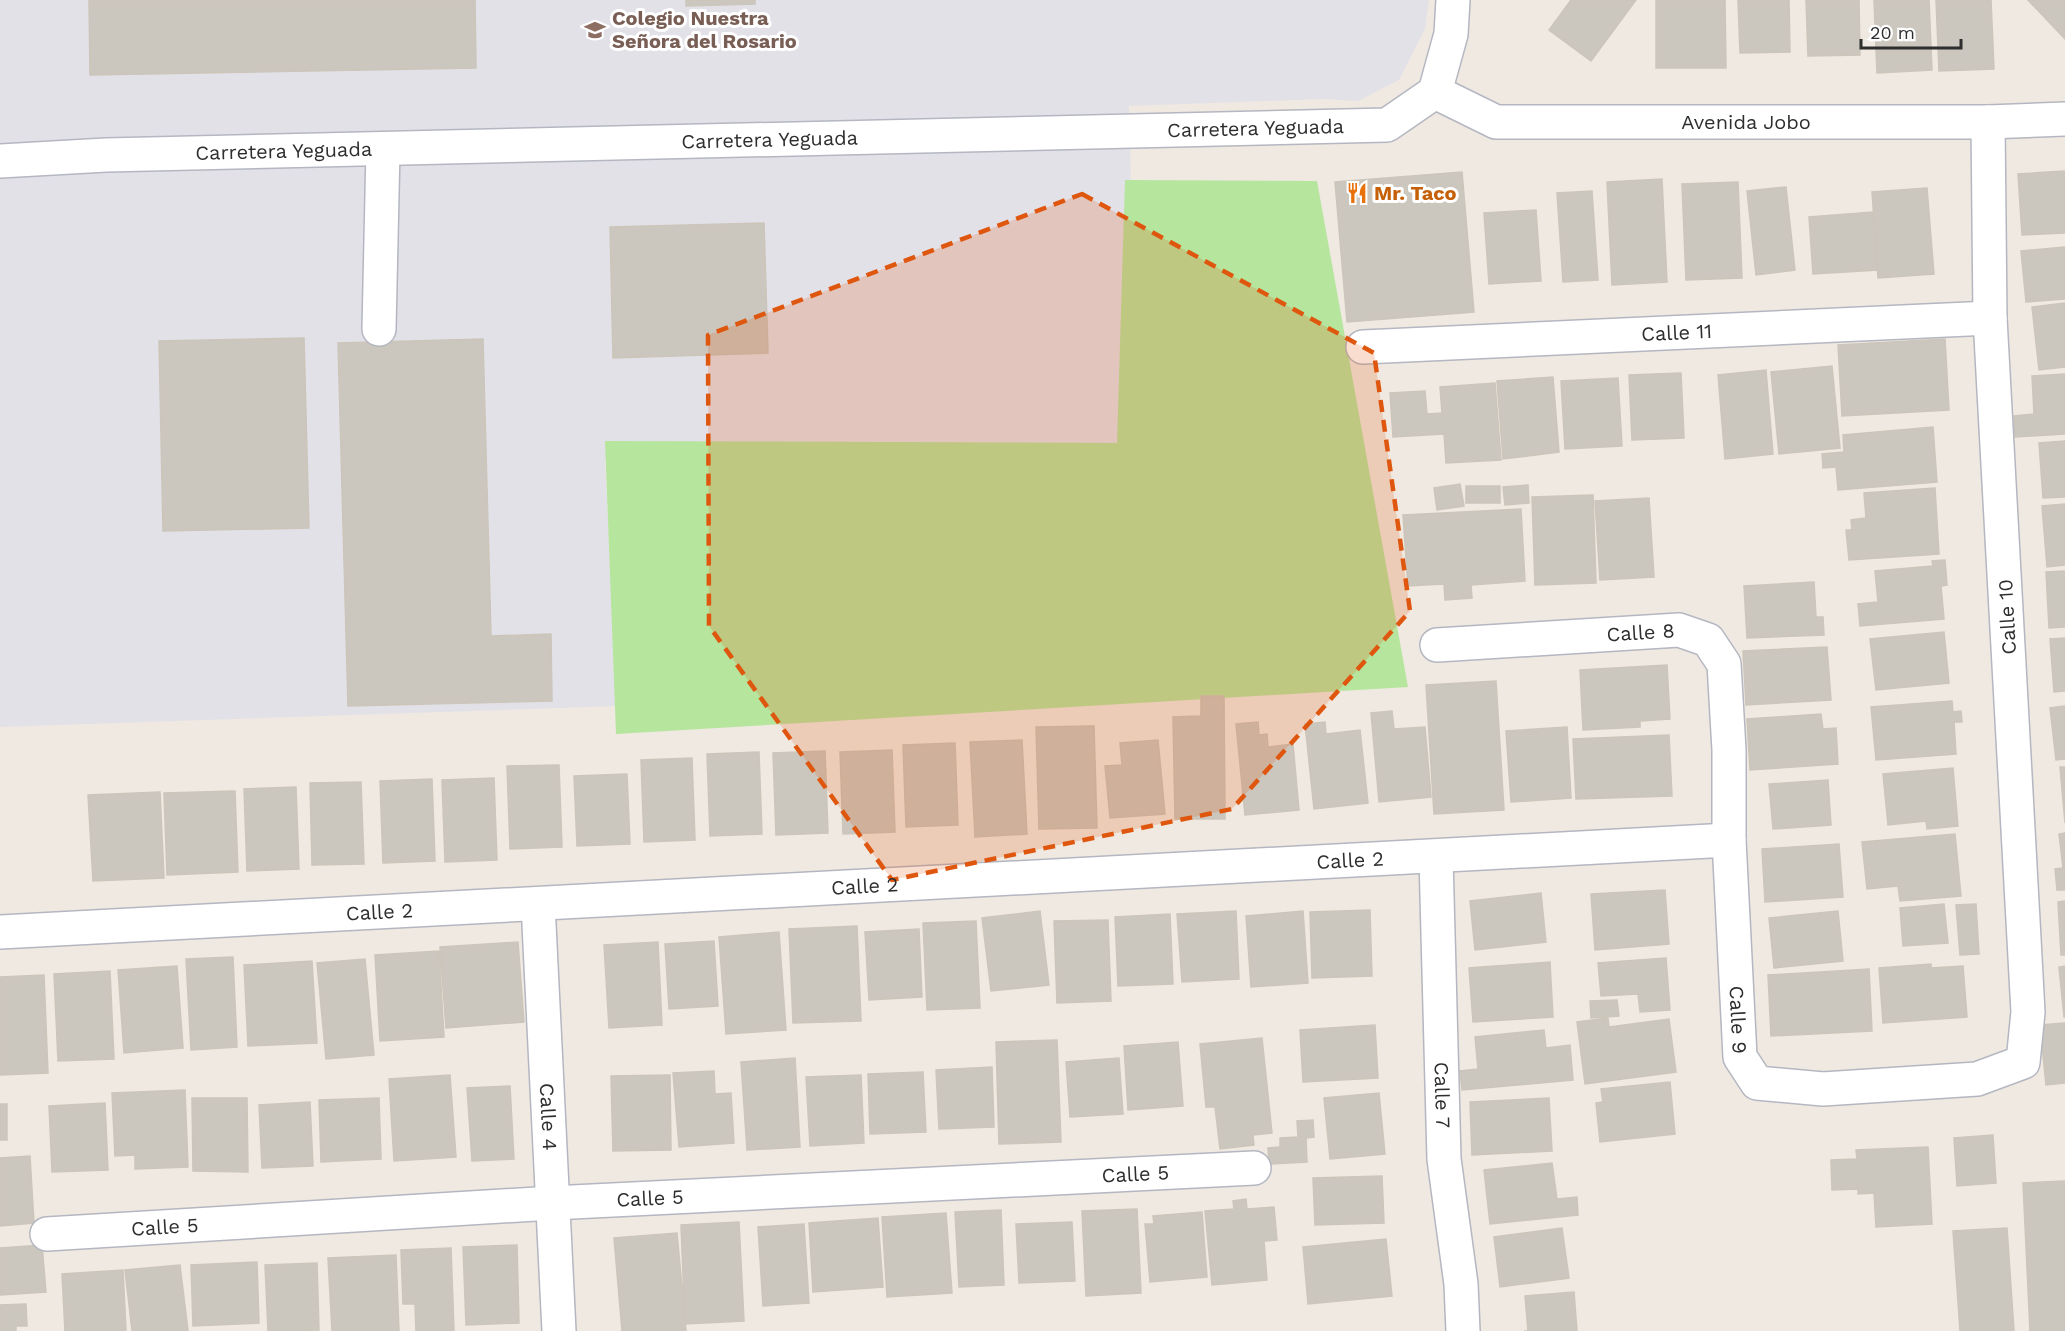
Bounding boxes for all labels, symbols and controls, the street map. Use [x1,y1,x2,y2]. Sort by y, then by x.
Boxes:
place label: Colegio Nuestra Señora del Rosario [612,6,797,53]
scale bar [1861,12,1962,50]
school or university icon: Colegio Nuestra Señora del Rosario [583,18,607,42]
text: 20 m [1870,22,1915,43]
street label: Avenida Jobo [1681,110,1811,134]
street label: Carretera Yeguada [1167,114,1344,142]
street label: Carretera Yeguada [681,125,858,154]
street label: Carretera Yeguada [195,137,372,165]
restaurant icon: Mr. Taco [1345,181,1369,205]
place label: Mr. Taco [1374,181,1457,205]
street label: Calle 11 [1641,319,1713,346]
street label: Calle 10 [1993,579,2021,655]
street label: Calle 8 [1606,618,1675,646]
street label: Calle 2 [1316,846,1384,874]
street label: Calle 2 [831,872,899,900]
street label: Calle 2 [345,898,414,926]
street label: Calle 9 [1724,985,1752,1054]
street label: Calle 7 [1429,1062,1455,1128]
street label: Calle 4 [535,1082,562,1151]
street label: Calle 5 [1101,1160,1170,1188]
street label: Calle 5 [616,1184,684,1212]
street label: Calle 5 [130,1213,199,1241]

